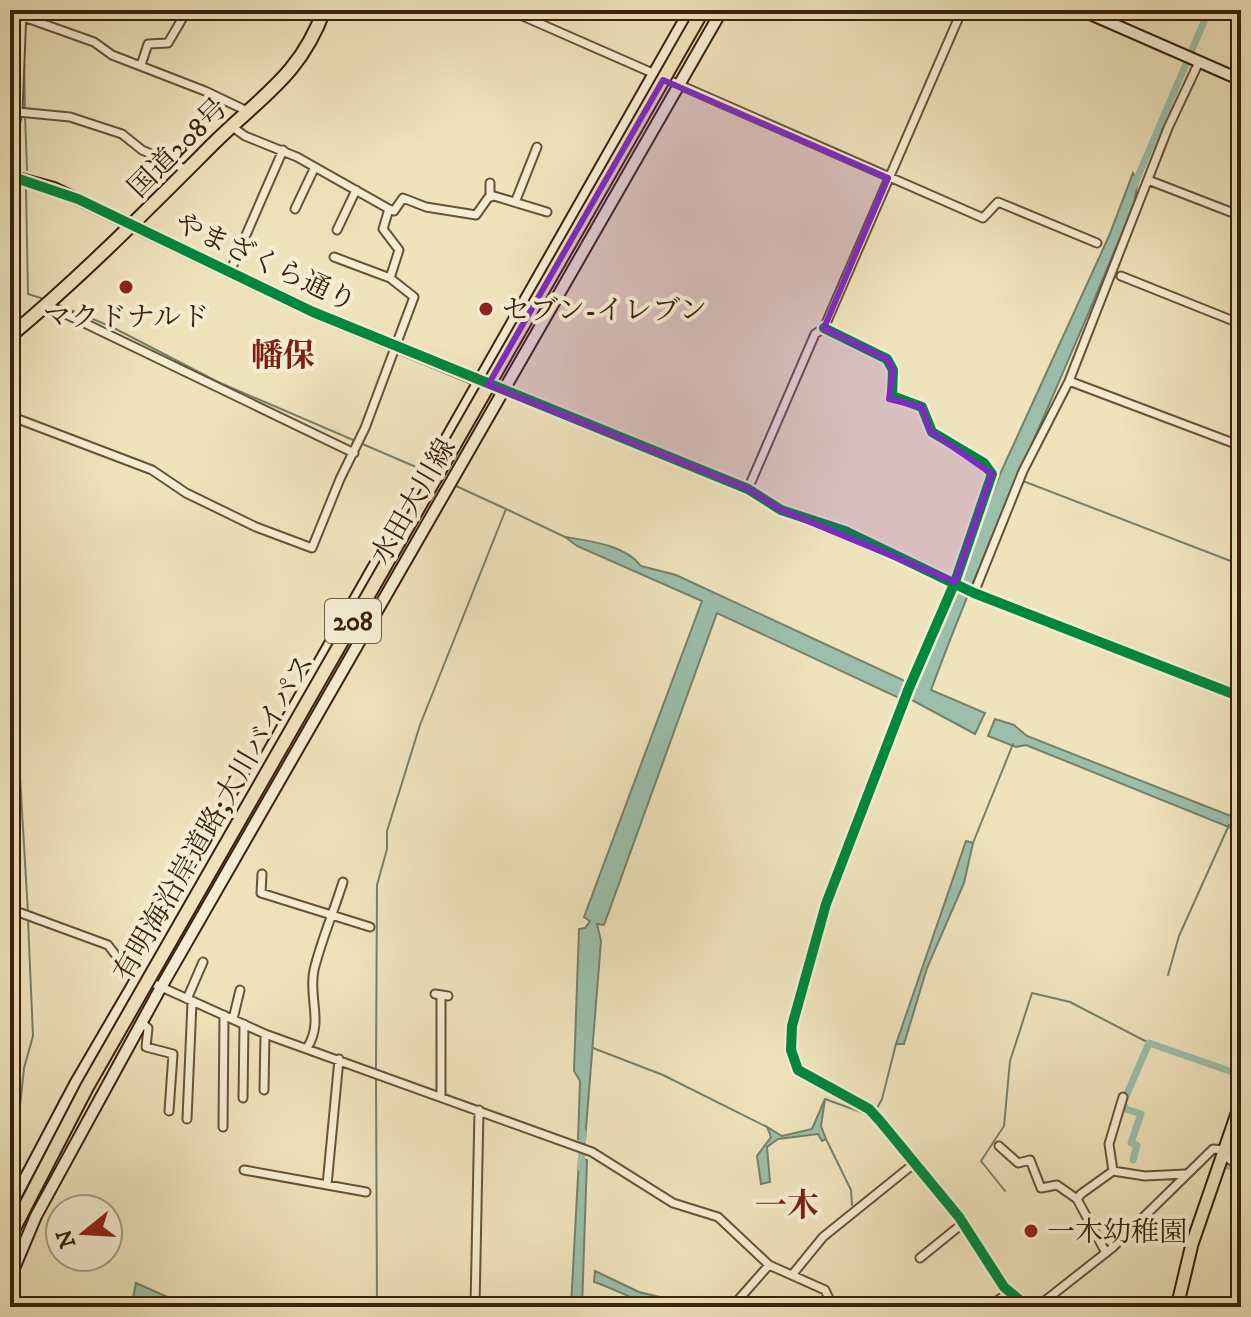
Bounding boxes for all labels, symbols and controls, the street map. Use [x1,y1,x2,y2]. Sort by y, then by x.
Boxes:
street label: 国道208号 [121,91,235,205]
street label: やまざくら通り [169,205,362,320]
marker: マクドナルド [117,278,135,296]
place label: セブン-イレブン [502,293,707,328]
place label: マクドナルド [43,300,209,335]
marker: セブン-イレブン [477,300,495,318]
district label: 幡保 [251,337,315,377]
street label: 水田大川線 [363,432,463,571]
road number: 208 [325,599,381,643]
street label: 有明海沿岸道路;大川バイパス [106,648,322,987]
district label: 一木 [755,1187,819,1227]
north arrow [44,1193,124,1273]
place label: 一木幼稚園 [1047,1215,1187,1250]
marker: 一木幼稚園 [1022,1222,1040,1240]
text: N [51,1226,82,1251]

